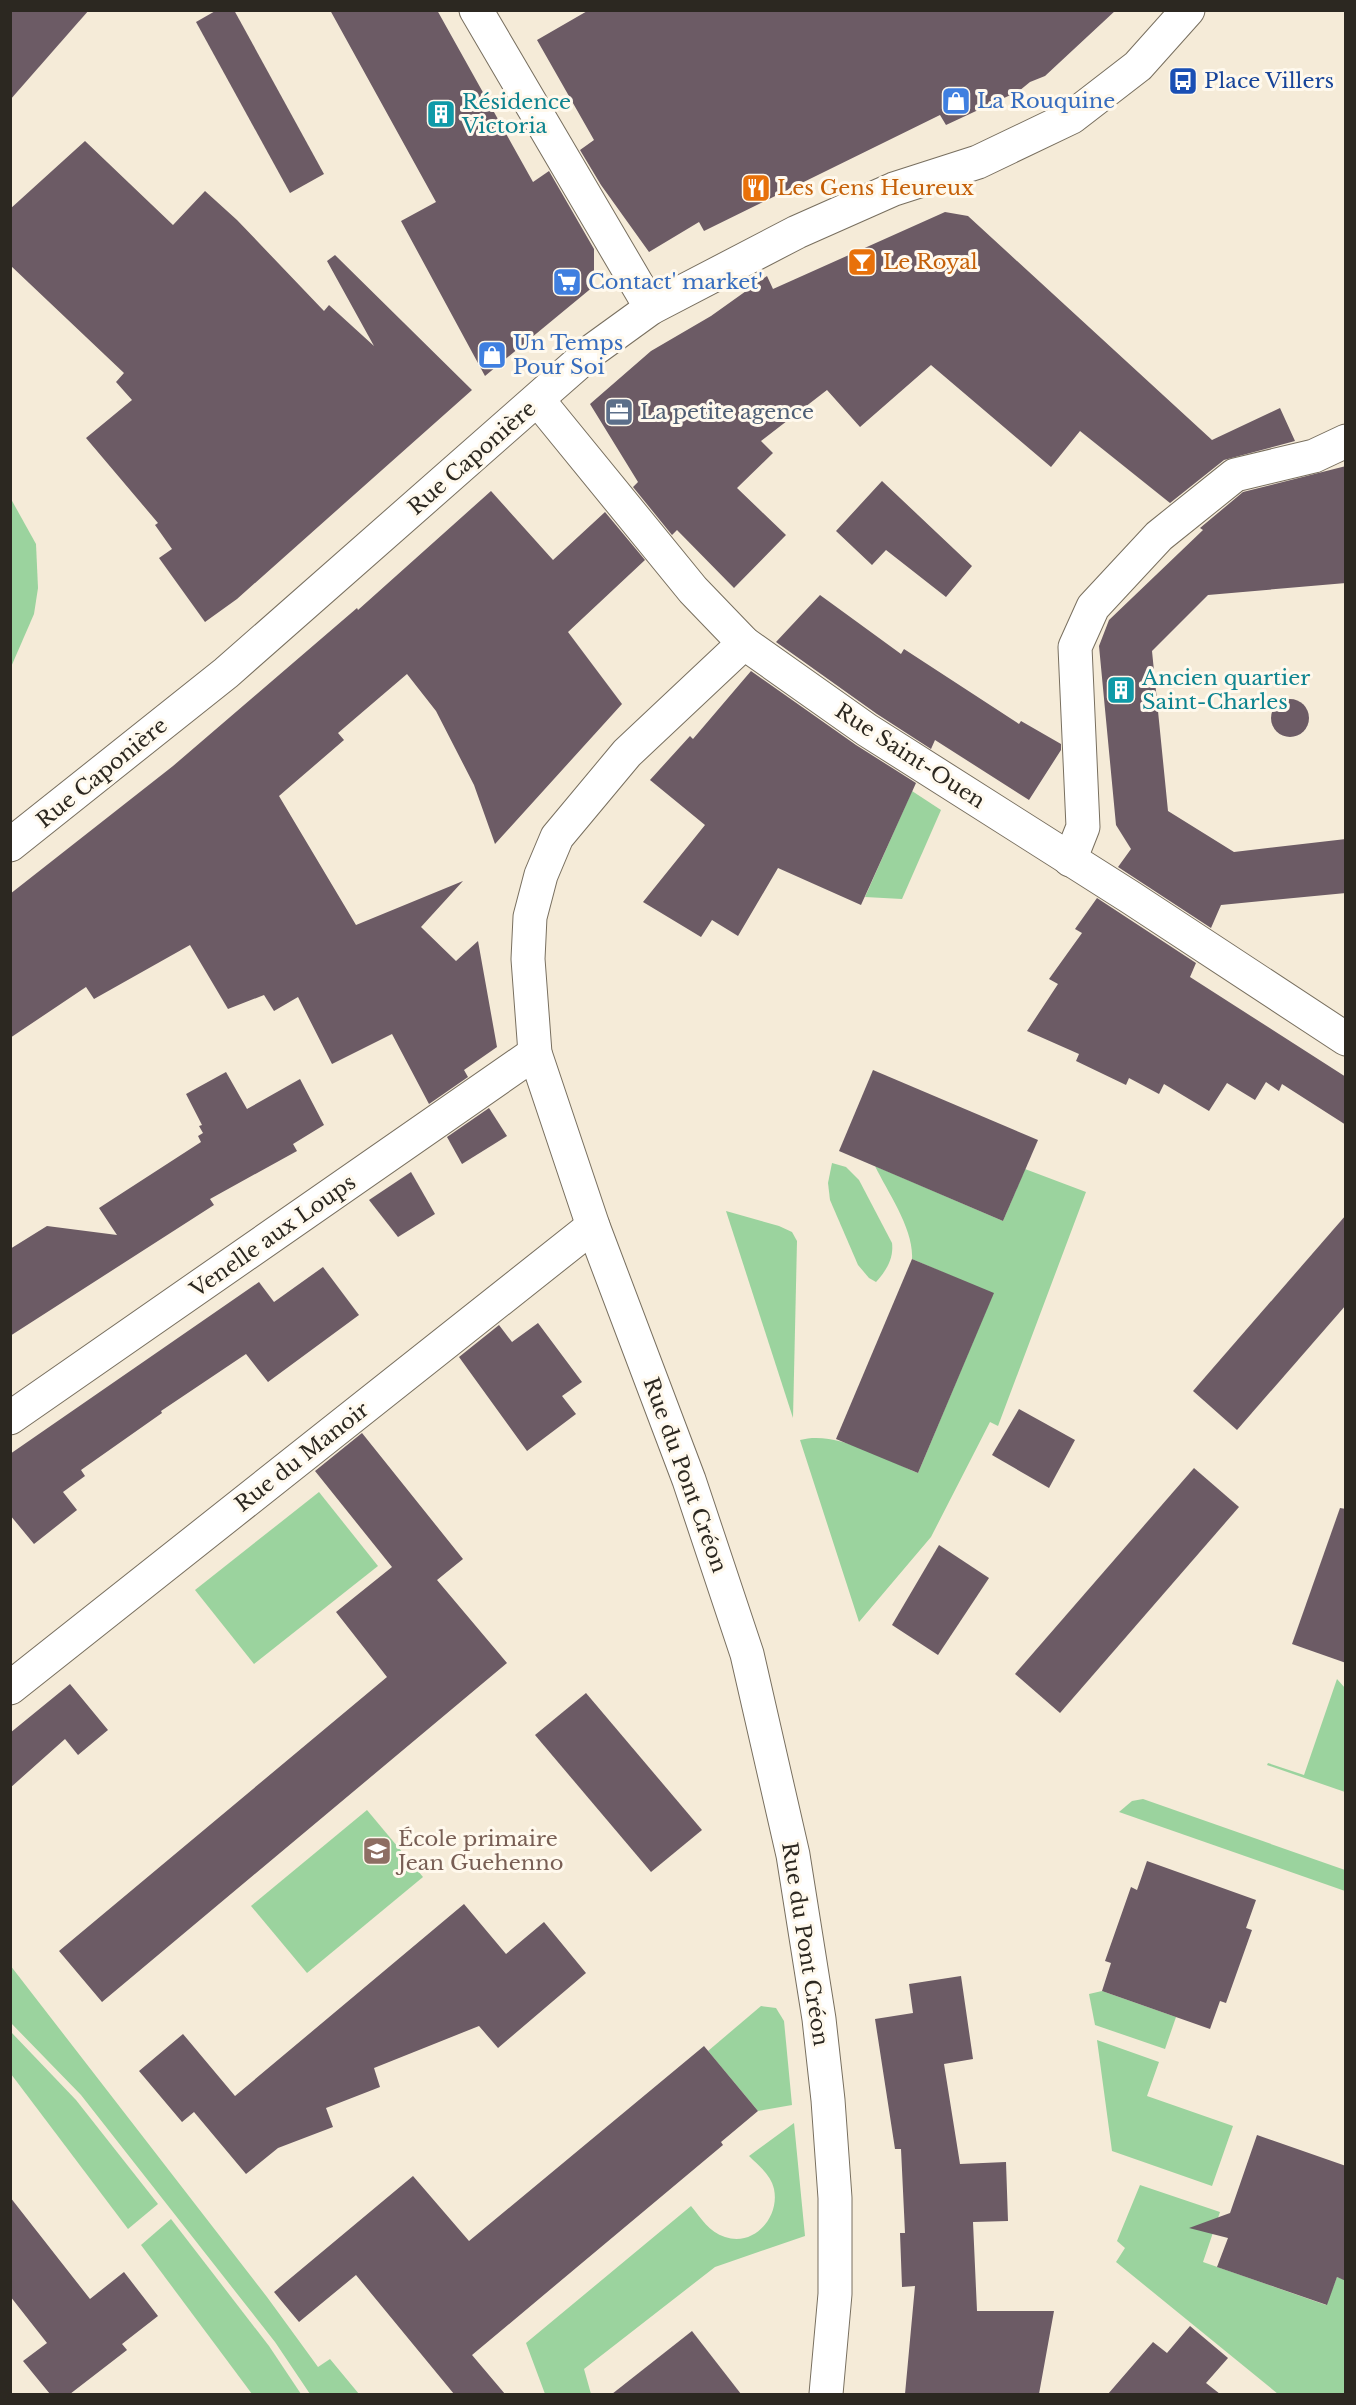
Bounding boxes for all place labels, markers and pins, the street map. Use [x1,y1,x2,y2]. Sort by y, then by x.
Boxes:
bus stop icon: Place Villers [1167,65,1199,97]
place label: Place Villers [1204,68,1334,94]
shop icon: La Rouquine [940,85,972,117]
place label: La Rouquine [977,88,1115,114]
place label: Résidence Victoria [461,89,571,139]
building icon: Résidence Victoria [425,98,457,130]
restaurant icon: Les Gens Heureux [740,172,772,204]
place label: Les Gens Heureux [777,175,974,201]
bar icon: Le Royal [846,246,878,278]
place label: Le Royal [883,249,978,275]
supermarket icon: Contact' market' [551,266,583,298]
place label: Contact' market' [588,269,763,295]
place label: Un Temps Pour Soi [513,330,623,380]
shop icon: Un Temps Pour Soi [476,339,508,371]
office icon: La petite agence [603,396,635,428]
place label: La petite agence [640,399,814,425]
place label: Ancien quartier Saint-Charles [1141,665,1310,715]
building icon: Ancien quartier Saint-Charles [1105,674,1137,706]
place label: École primaire Jean Guehenno [395,1826,563,1876]
school or university icon: École primaire Jean Guehenno [361,1835,393,1867]

